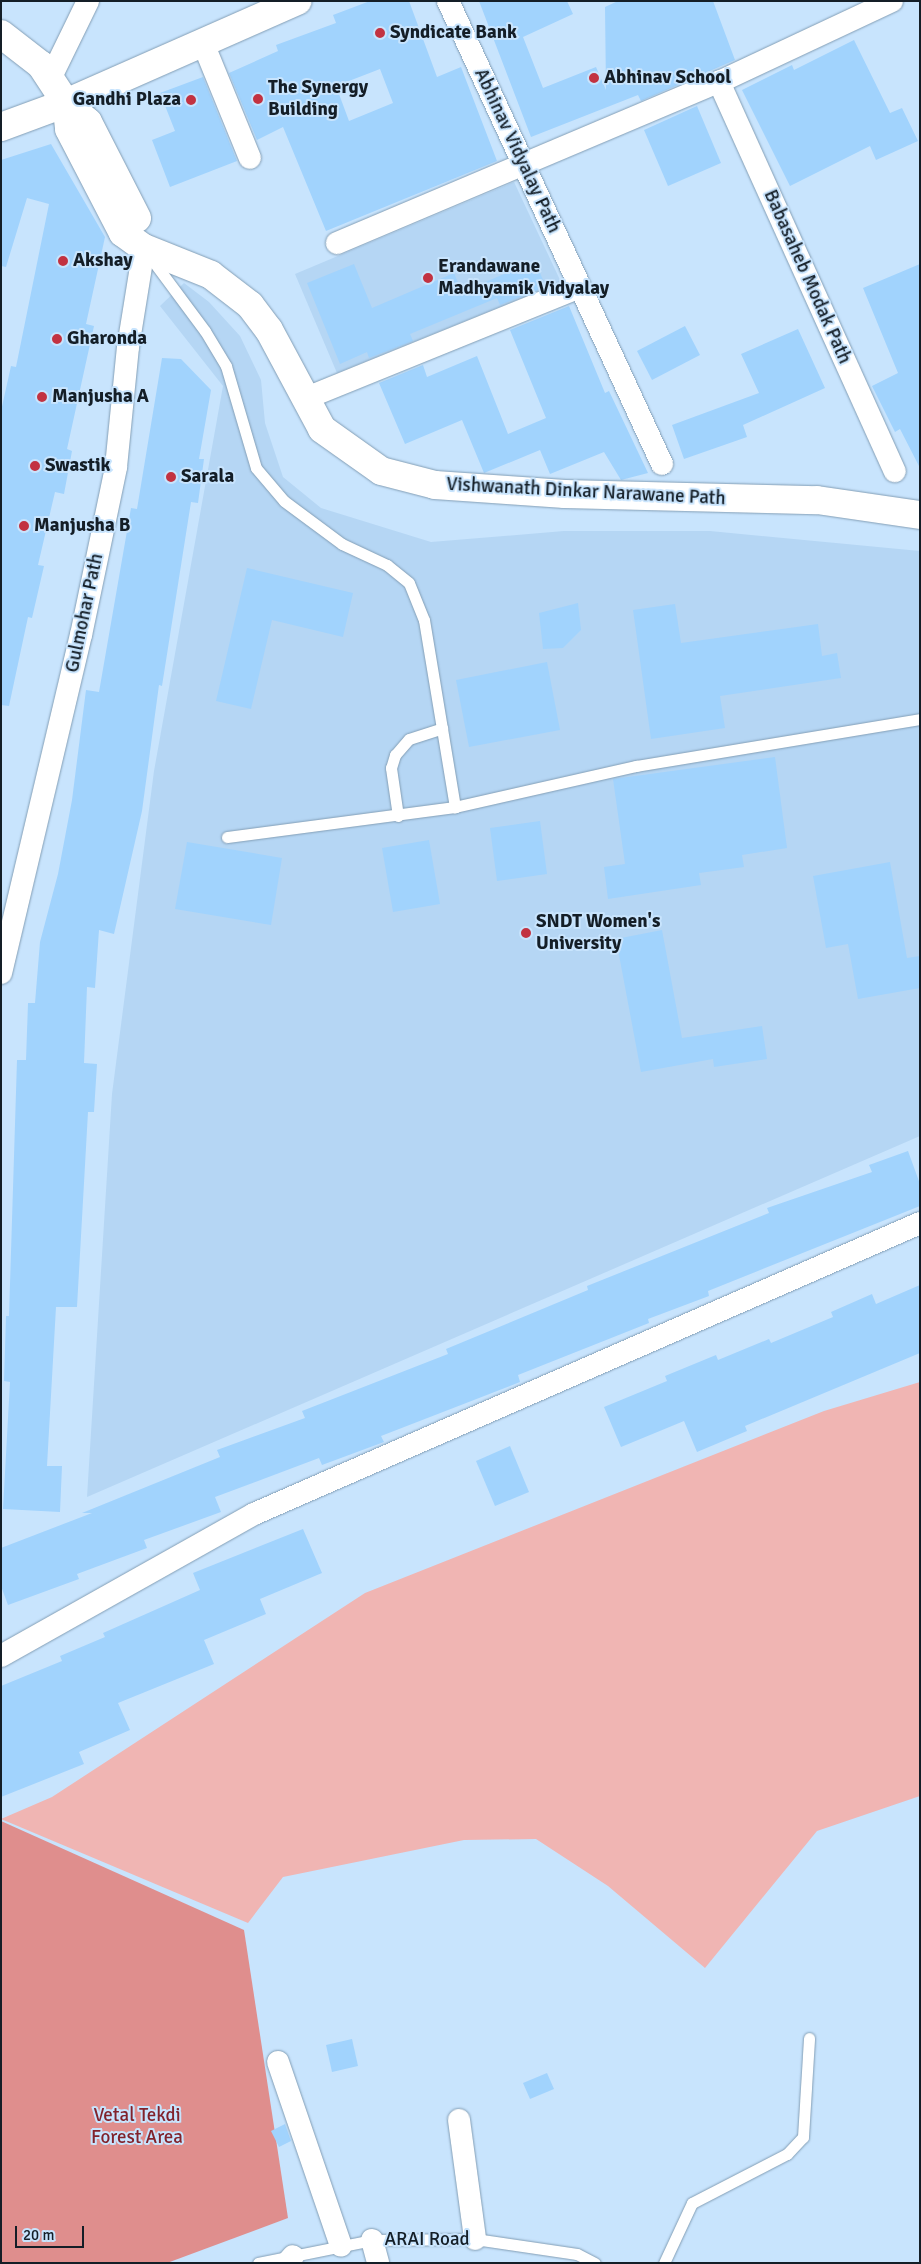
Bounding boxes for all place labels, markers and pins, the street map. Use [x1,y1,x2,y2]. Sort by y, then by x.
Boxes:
place label: Syndicate Bank [390,22,517,44]
marker: Syndicate Bank [374,27,386,39]
place label: Abhinav School [604,67,731,89]
marker: Abhinav School [588,72,600,84]
place label: The Synergy Building [268,77,368,121]
place label: Gandhi Plaza [73,89,181,111]
marker: The Synergy Building [252,93,264,105]
marker: Gandhi Plaza [185,94,197,106]
place label: Akshay [73,250,133,272]
marker: Akshay [57,255,69,267]
place label: Erandawane Madhyamik Vidyalay [438,256,609,300]
marker: Erandawane Madhyamik Vidyalay [422,272,434,284]
place label: Gharonda [67,328,147,350]
marker: Gharonda [51,333,63,345]
place label: Manjusha A [52,386,149,408]
marker: Manjusha A [36,391,48,403]
place label: Swastik [45,455,111,477]
marker: Swastik [29,460,41,472]
place label: Sarala [181,466,234,488]
marker: Sarala [165,471,177,483]
place label: Manjusha B [34,515,131,537]
marker: Manjusha B [18,520,30,532]
place label: SNDT Women's University [536,911,660,955]
marker: SNDT Women's University [520,927,532,939]

